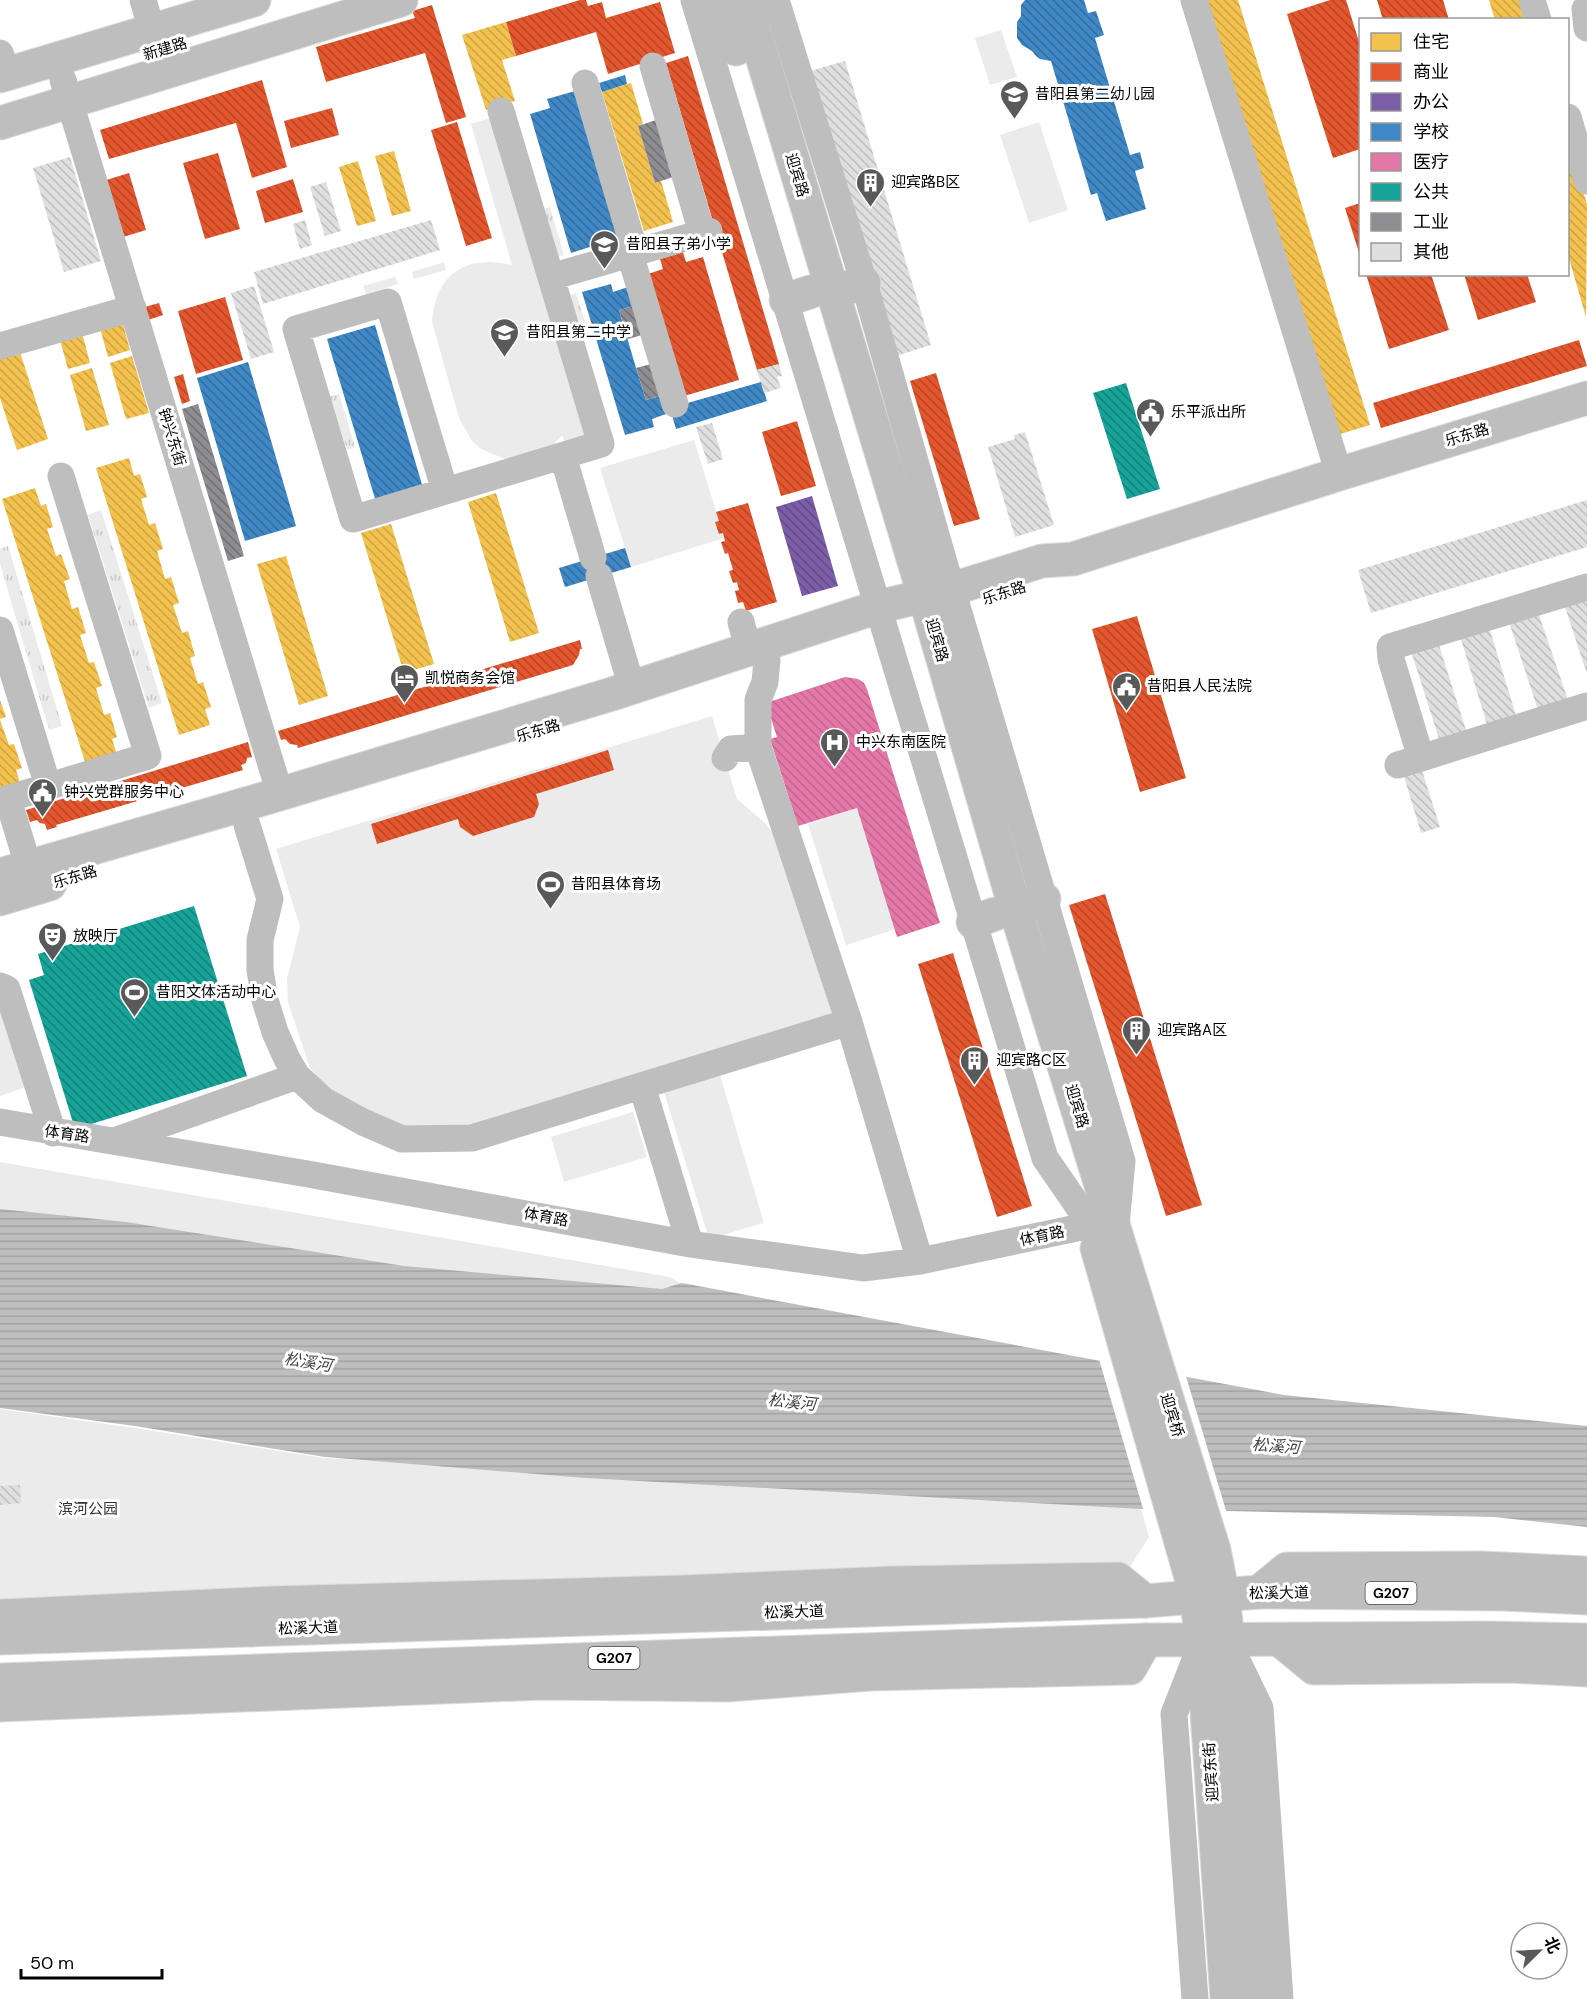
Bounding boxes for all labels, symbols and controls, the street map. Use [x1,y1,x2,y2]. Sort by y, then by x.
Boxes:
legend [1359,18,1569,276]
text: 住宅 [1413,30,1449,54]
street label: 新建路 [141,33,189,65]
text: 商业 [1413,60,1449,84]
school or university icon: 昔阳县第二幼儿园 [998,78,1030,120]
place label: 昔阳县第二幼儿园 [1035,84,1155,104]
text: 办公 [1413,90,1449,114]
text: 学校 [1413,120,1449,144]
text: 医疗 [1413,150,1449,174]
street label: 迎宾路 [781,151,813,199]
building icon: 迎宾路B区 [854,166,886,208]
place label: 迎宾路B区 [891,172,960,192]
text: 公共 [1413,180,1449,204]
text: 工业 [1413,210,1449,234]
school or university icon: 昔阳县子弟小学 [589,228,621,270]
place label: 昔阳县子弟小学 [626,234,731,254]
text: 其他 [1413,240,1449,264]
school or university icon: 昔阳县第二中学 [489,316,521,358]
place label: 昔阳县第二中学 [526,322,631,342]
public building icon: 乐平派出所 [1134,396,1166,438]
place label: 乐平派出所 [1171,402,1246,422]
street label: 钟兴东街 [154,405,190,469]
street label: 乐东路 [1443,419,1491,451]
street label: 乐东路 [980,577,1028,609]
street label: 迎宾路 [921,616,953,664]
hotel icon: 凯悦商务会馆 [388,662,420,704]
place label: 凯悦商务会馆 [425,668,515,688]
public building icon: 昔阳县人民法院 [1110,670,1142,712]
place label: 昔阳县人民法院 [1147,676,1252,696]
street label: 乐东路 [514,715,562,747]
hospital icon: 中兴东南医院 [819,726,851,768]
place label: 中兴东南医院 [856,732,946,752]
public building icon: 钟兴党群服务中心 [27,776,59,818]
place label: 钟兴党群服务中心 [64,782,184,802]
street label: 乐东路 [51,861,99,893]
sports icon: 昔阳县体育场 [534,868,566,910]
place label: 昔阳县体育场 [571,874,661,894]
theatre icon: 放映厅 [36,920,68,962]
place label: 放映厅 [73,926,118,946]
sports icon: 昔阳文体活动中心 [119,976,151,1018]
place label: 昔阳文体活动中心 [156,982,276,1002]
building icon: 迎宾路A区 [1120,1014,1152,1056]
place label: 迎宾路A区 [1157,1020,1227,1040]
building icon: 迎宾路C区 [959,1044,991,1086]
place label: 迎宾路C区 [996,1050,1067,1070]
street label: 迎宾路 [1061,1082,1093,1130]
street label: 体育路 [43,1121,91,1147]
street label: 体育路 [522,1203,570,1231]
street label: 体育路 [1018,1222,1066,1250]
water label: 松溪河 [283,1348,336,1377]
water label: 松溪河 [767,1389,820,1415]
street label: 迎宾桥 [1156,1391,1188,1439]
water label: 松溪河 [1251,1434,1304,1458]
park label: 滨河公园 [58,1499,118,1519]
street label: 松溪大道 [1249,1582,1309,1604]
road number: G207 [1366,1582,1416,1604]
street label: 松溪大道 [764,1601,824,1623]
street label: 松溪大道 [278,1617,338,1639]
road number: G207 [588,1647,640,1669]
street label: 迎宾东街 [1199,1741,1223,1803]
north arrow [1509,1921,1569,1981]
text: 北 [1539,1934,1565,1957]
scale bar [21,1942,162,1980]
text: 50 m [30,1951,74,1975]

